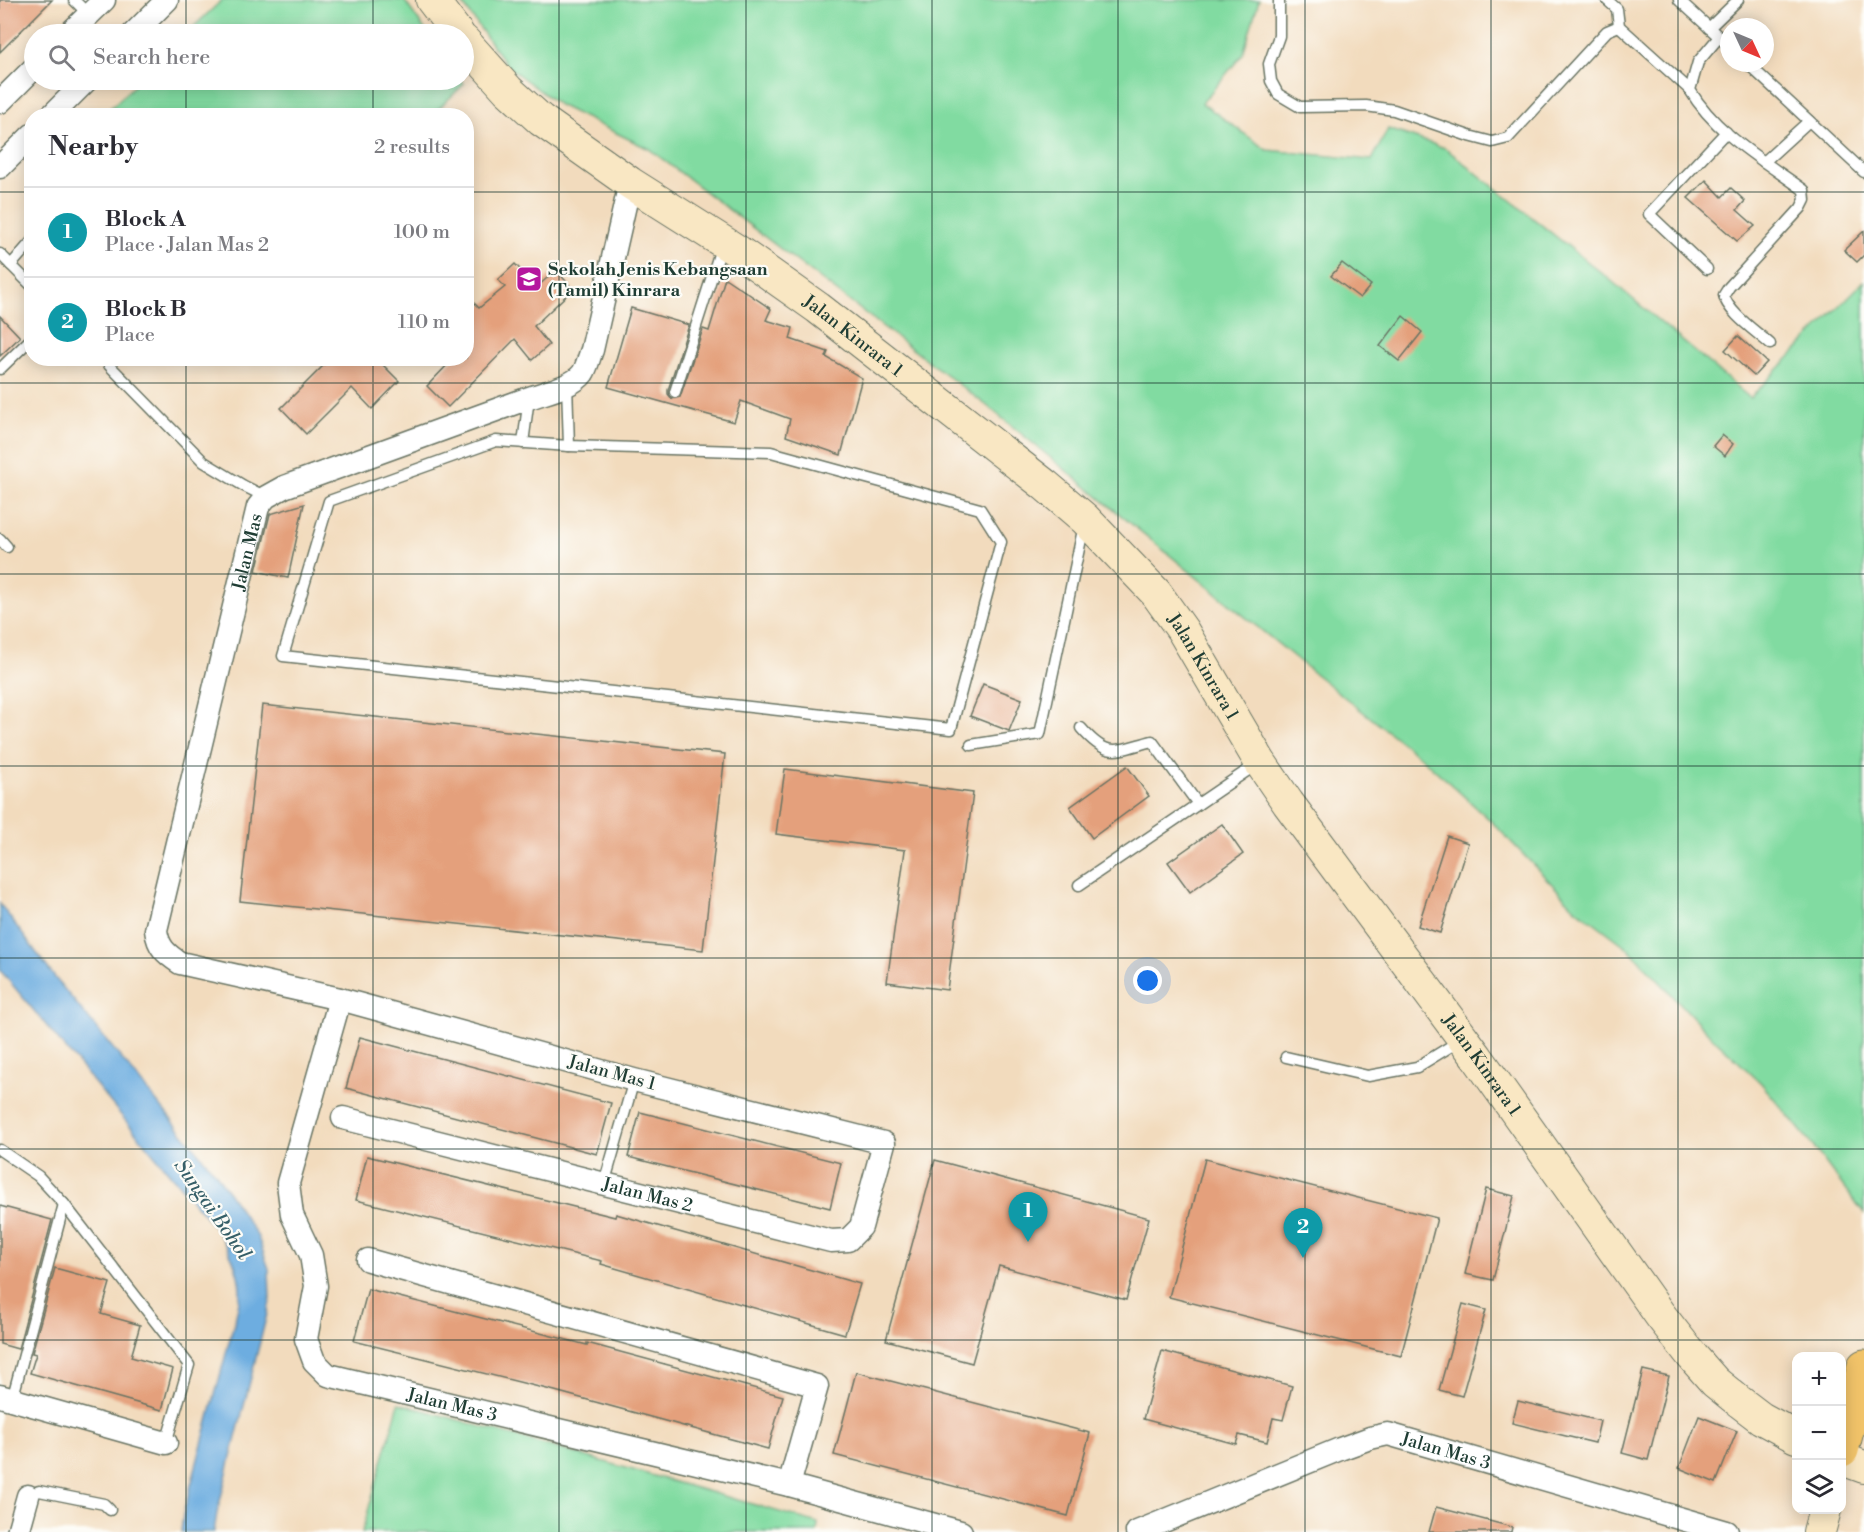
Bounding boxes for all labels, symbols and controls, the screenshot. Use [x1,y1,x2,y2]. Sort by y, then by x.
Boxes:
north arrow [1720,18,1774,72]
search box [24,24,474,90]
icon: search [45,41,78,74]
text: Search here [93,44,210,71]
text: Nearby [48,131,138,163]
text: 2 results [374,135,450,160]
text: Block A [105,206,186,233]
text: 1 [63,220,72,245]
text: 100 m [394,220,450,245]
text: Place · Jalan Mas 2 [105,233,269,258]
place label: Sekolah Jenis Kebangsaan (Tamil) Kinrara [548,258,768,302]
school or university icon: Sekolah Jenis Kebangsaan (Tamil) Kinrara [514,264,544,294]
street label: Jalan Kinrara 1 [798,289,908,382]
text: Block B [105,296,187,323]
text: 2 [61,310,74,335]
text: 110 m [398,310,450,335]
text: Place [105,323,155,348]
street label: Jalan Mas [227,511,268,594]
street label: Jalan Kinrara 1 [1162,608,1244,724]
your location [1133,966,1162,995]
street label: Jalan Kinrara 1 [1437,1008,1527,1120]
street label: Jalan Mas 1 [565,1050,659,1096]
water label: Sungai Bohol [168,1155,256,1266]
street label: Jalan Mas 2 [599,1172,695,1217]
pin: 1 [1008,1192,1048,1242]
pin: 2 [1284,1208,1322,1258]
map controls [1792,1352,1846,1514]
button: + [1792,1352,1846,1406]
street label: Jalan Mas 3 [404,1383,500,1427]
button: − [1792,1406,1846,1460]
street label: Jalan Mas 3 [1397,1427,1493,1475]
button: layers [1792,1460,1846,1514]

